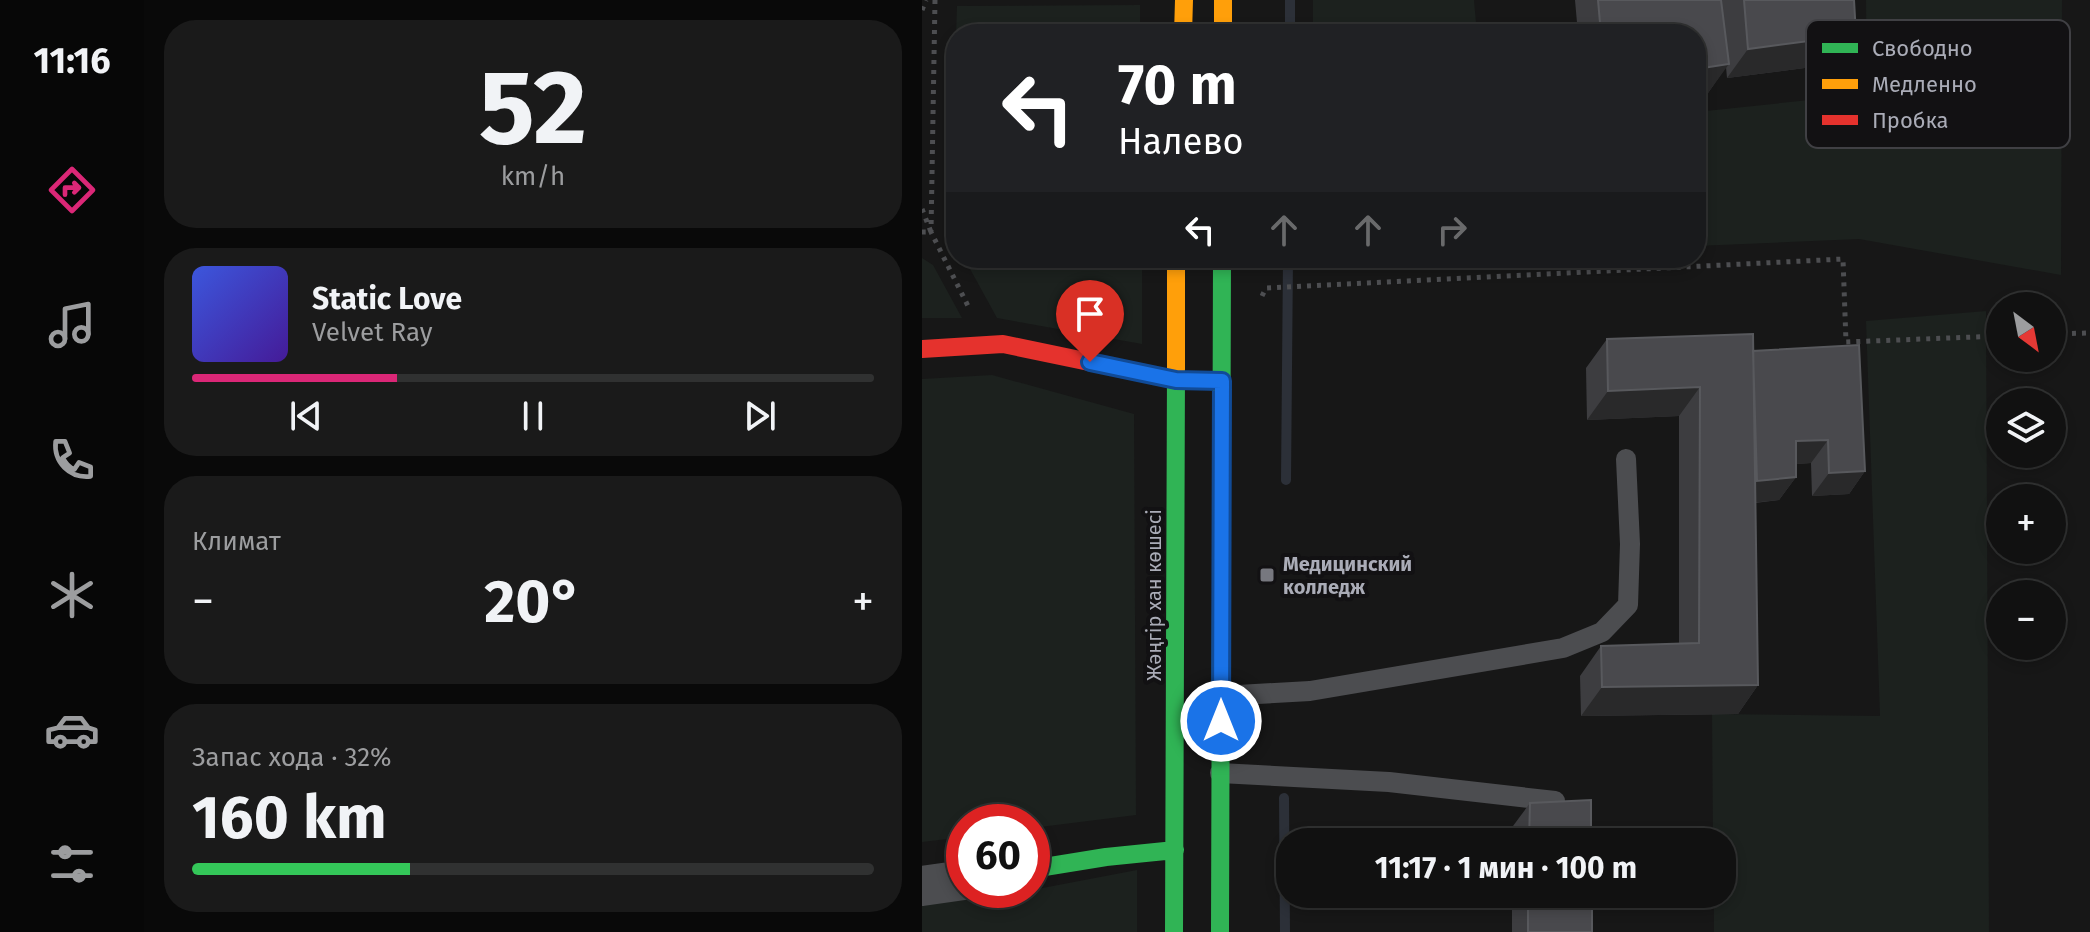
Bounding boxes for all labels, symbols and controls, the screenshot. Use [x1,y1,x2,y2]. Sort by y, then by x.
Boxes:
legend [1806,20,2070,148]
text: Свободно [1872,35,1973,62]
text: 11:16 [33,39,111,83]
text: 52 [479,46,587,171]
text: 70 m [1118,52,1237,119]
icon: left [986,56,1090,160]
text: Медленно [1872,71,1977,98]
text: Пробка [1872,107,1949,134]
text: Налево [1118,120,1244,164]
text: km/h [501,161,565,192]
icon: directions [44,162,100,218]
icon: left [1178,208,1222,252]
icon: ahead [1262,208,1306,252]
icon: ahead [1346,208,1390,252]
icon: right [1430,208,1474,252]
pin [1056,280,1124,362]
text: Static Love [312,281,462,317]
icon: arrive [1068,292,1112,336]
north arrow [1986,292,2066,372]
map controls [1986,292,2066,660]
icon: music [44,297,100,353]
text: Velvet Ray [312,317,432,348]
button: layers [1986,388,2066,468]
icon: previous [284,394,328,438]
icon: pause [511,394,555,438]
icon: next [738,394,782,438]
icon: phone [44,432,100,488]
button: + [1986,484,2066,564]
street label: Жәңгір хан көшесі [1142,509,1166,681]
text: Климат [192,526,281,557]
place label: Медицинский колледж [1283,552,1412,599]
text: 20° [484,566,582,638]
marker: Медицинский колледж [1258,566,1276,584]
icon: climate [44,567,100,623]
text: − [192,575,214,628]
text: + [852,575,874,628]
button: − [1986,580,2066,660]
position arrow [1179,679,1263,763]
icon: car [44,702,100,758]
text: Запас хода · 32% [192,742,392,773]
text: 160 km [192,782,387,854]
speed limit sign: 60 [946,804,1050,908]
icon: filters [44,836,100,892]
text: 11:17 · 1 мин · 100 m [1375,850,1637,886]

